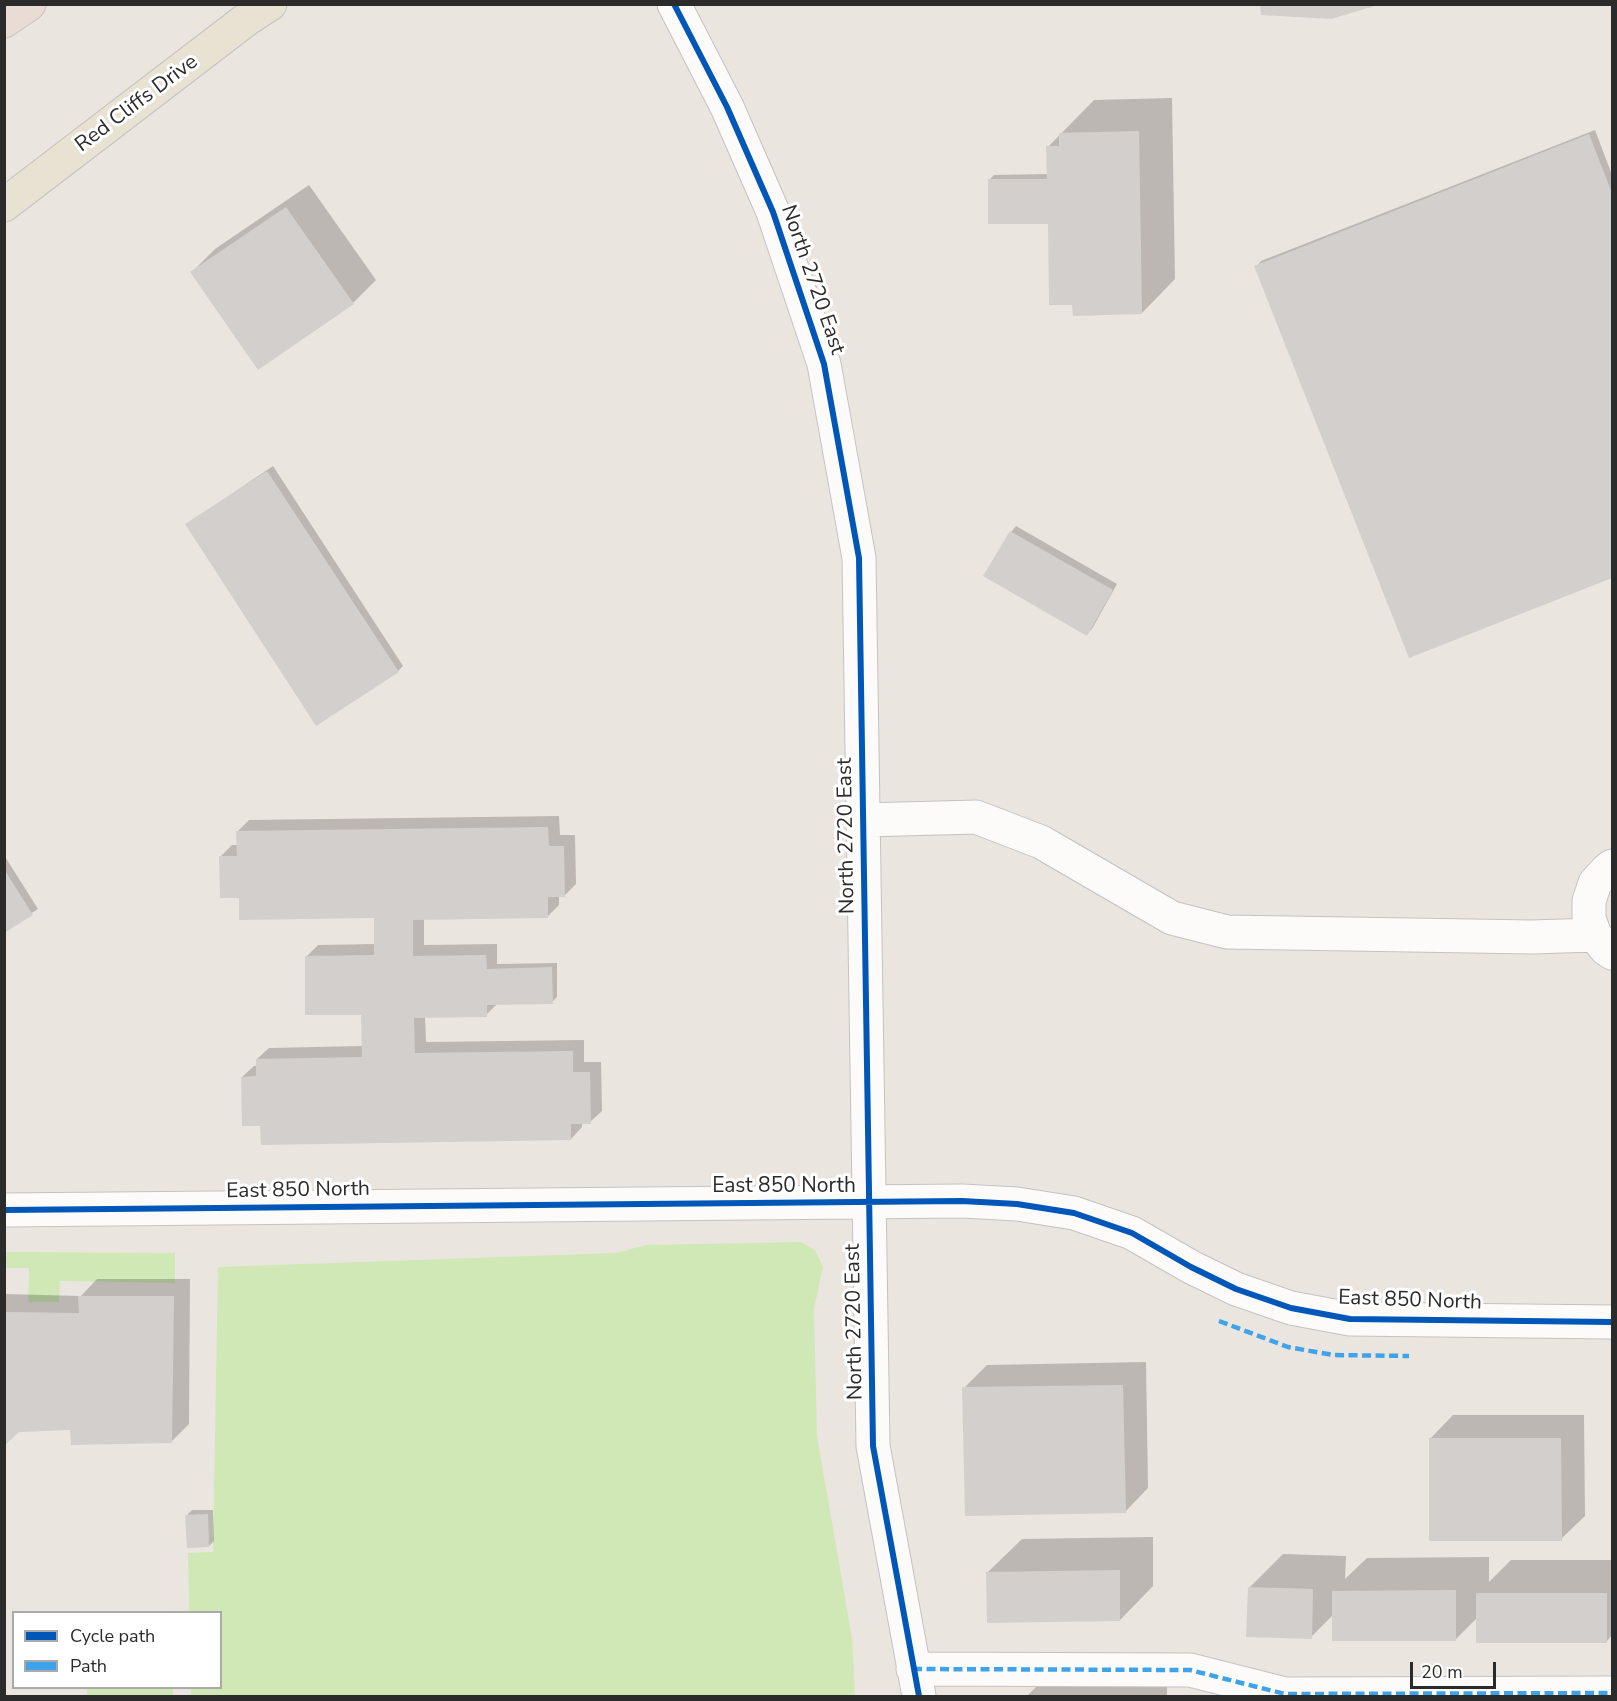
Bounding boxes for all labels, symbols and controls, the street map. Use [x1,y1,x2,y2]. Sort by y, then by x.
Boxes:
street label: Red Cliffs Drive [71,50,203,158]
street label: North 2720 East [775,202,849,358]
street label: North 2720 East [833,758,861,914]
street label: East 850 North [712,1174,856,1200]
street label: East 850 North [226,1177,370,1205]
street label: North 2720 East [841,1244,869,1400]
street label: East 850 North [1338,1286,1482,1316]
legend [12,1611,222,1689]
text: Cycle path [70,1624,155,1648]
scale bar [1413,1650,1498,1688]
text: Path [70,1654,107,1678]
text: 20 m [1421,1660,1463,1684]

